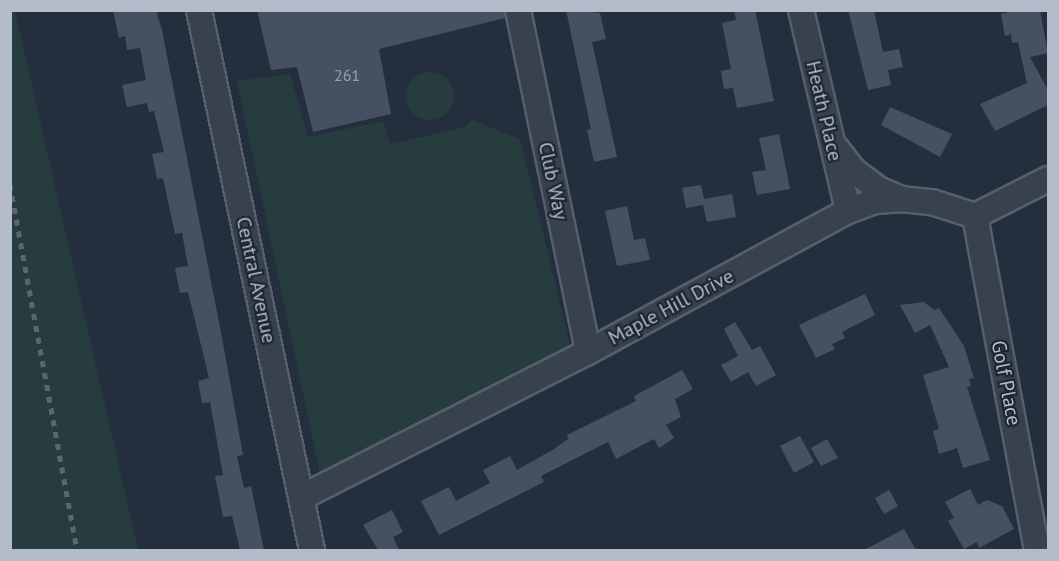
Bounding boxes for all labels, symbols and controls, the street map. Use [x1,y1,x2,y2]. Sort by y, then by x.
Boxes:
street label: Heath Place [801,58,847,164]
house number: 261 [334,65,360,85]
street label: Club Way [533,140,573,222]
street label: Central Avenue [231,214,281,346]
street label: Maple Hill Drive [604,264,738,350]
street label: Golf Place [986,338,1026,428]

